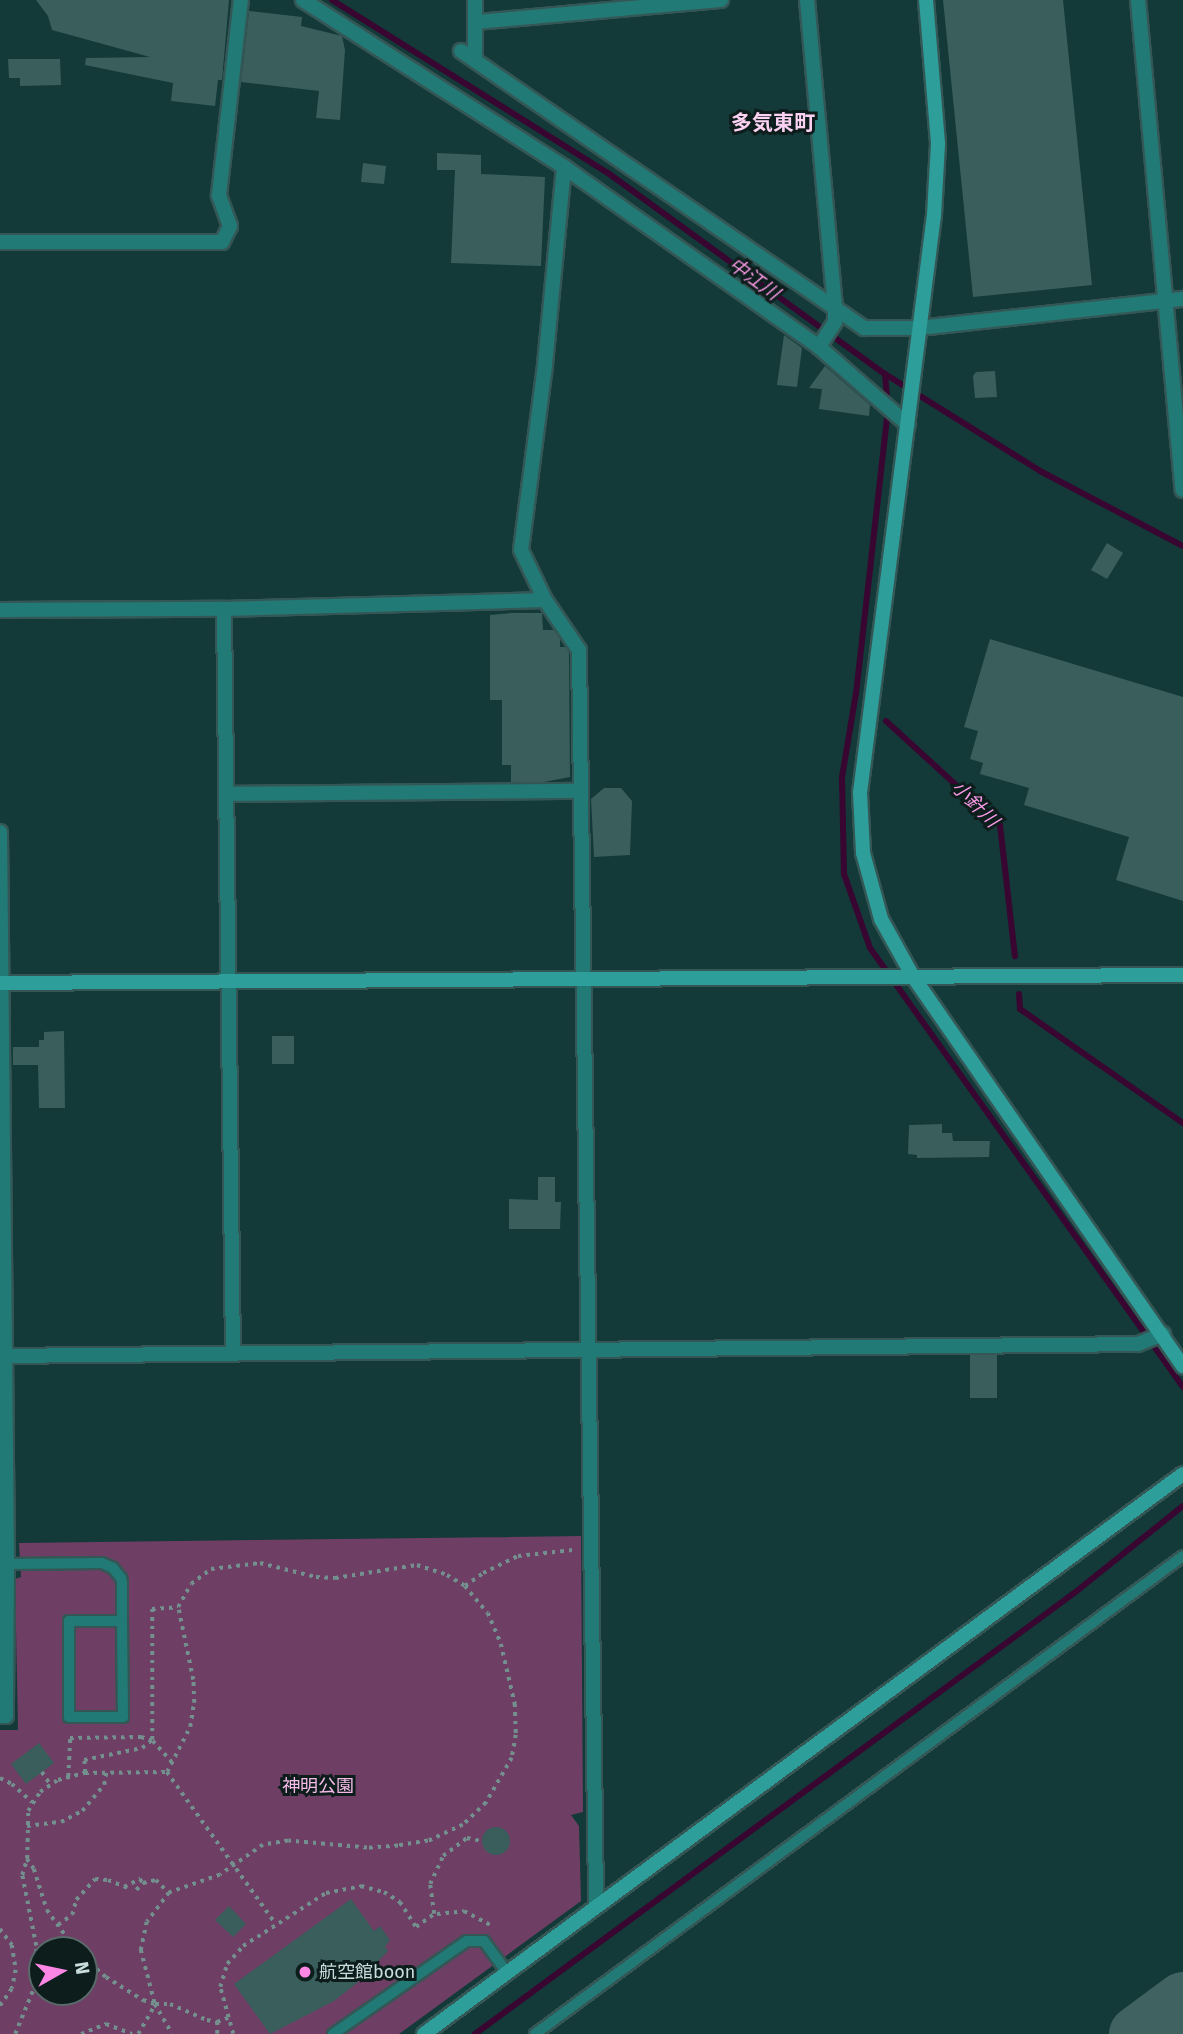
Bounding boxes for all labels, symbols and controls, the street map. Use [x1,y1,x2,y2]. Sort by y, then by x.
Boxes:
district label: 多気東町 [731,110,815,136]
water label: 中江川 [724,253,784,305]
water label: 小針川 [947,776,1003,832]
park label: 神明公園 [282,1775,354,1797]
north arrow [28,1936,98,2006]
text: N [70,1960,95,1976]
place label: 航空館boon [319,1961,415,1983]
marker: 航空館boon [297,1964,313,1980]

